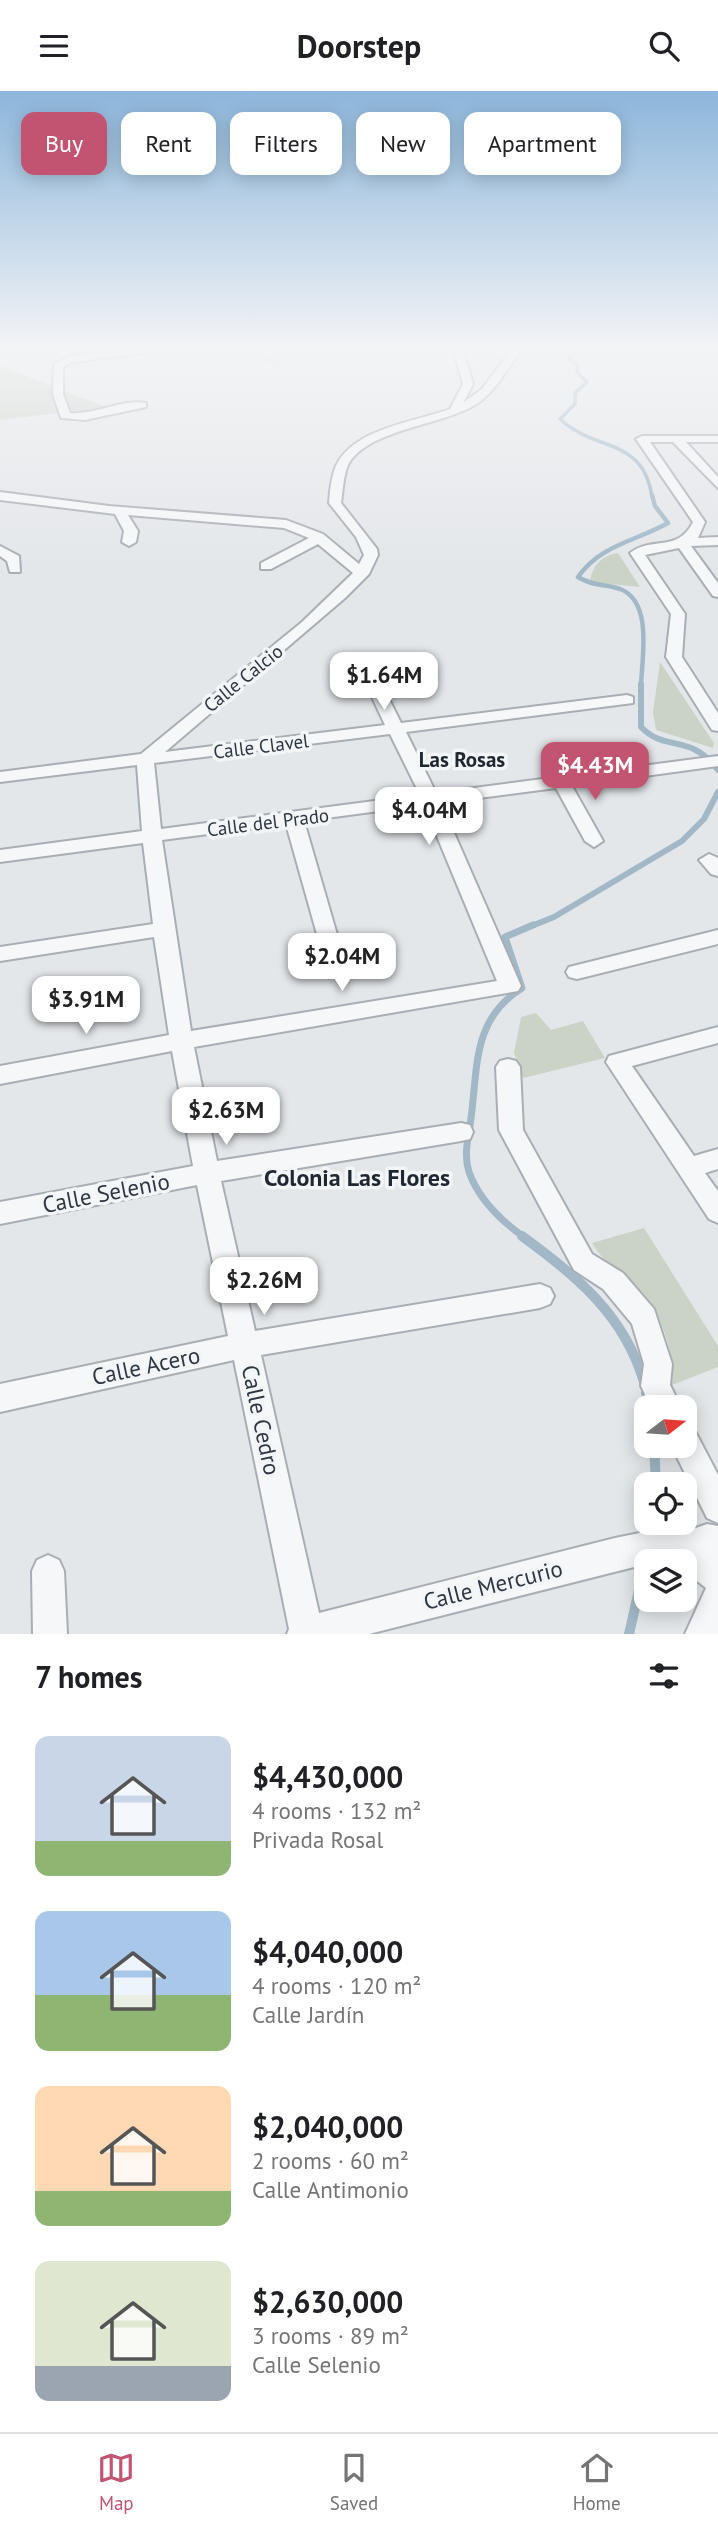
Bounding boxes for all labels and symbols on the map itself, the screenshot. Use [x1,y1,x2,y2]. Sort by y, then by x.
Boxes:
street label: Calle Calcio [198,639,288,717]
pin: $1.64M [327,653,441,712]
street label: Calle Clavel [212,728,310,764]
pin: $4.43M [538,743,652,802]
district label: Las Rosas [419,746,505,773]
pin: $4.04M [372,787,486,847]
street label: Calle del Prado [206,803,330,841]
pin: $2.04M [285,933,399,993]
pin: $3.91M [29,977,143,1036]
pin: $2.63M [169,1087,283,1147]
district label: Colonia Las Flores [264,1162,450,1193]
street label: Calle Selenio [40,1166,172,1219]
pin: $2.26M [207,1257,321,1317]
street label: Calle Acero [89,1340,202,1391]
street label: Calle Cedro [236,1362,287,1478]
north arrow [634,1395,696,1458]
street label: Calle Mercurio [420,1553,565,1616]

